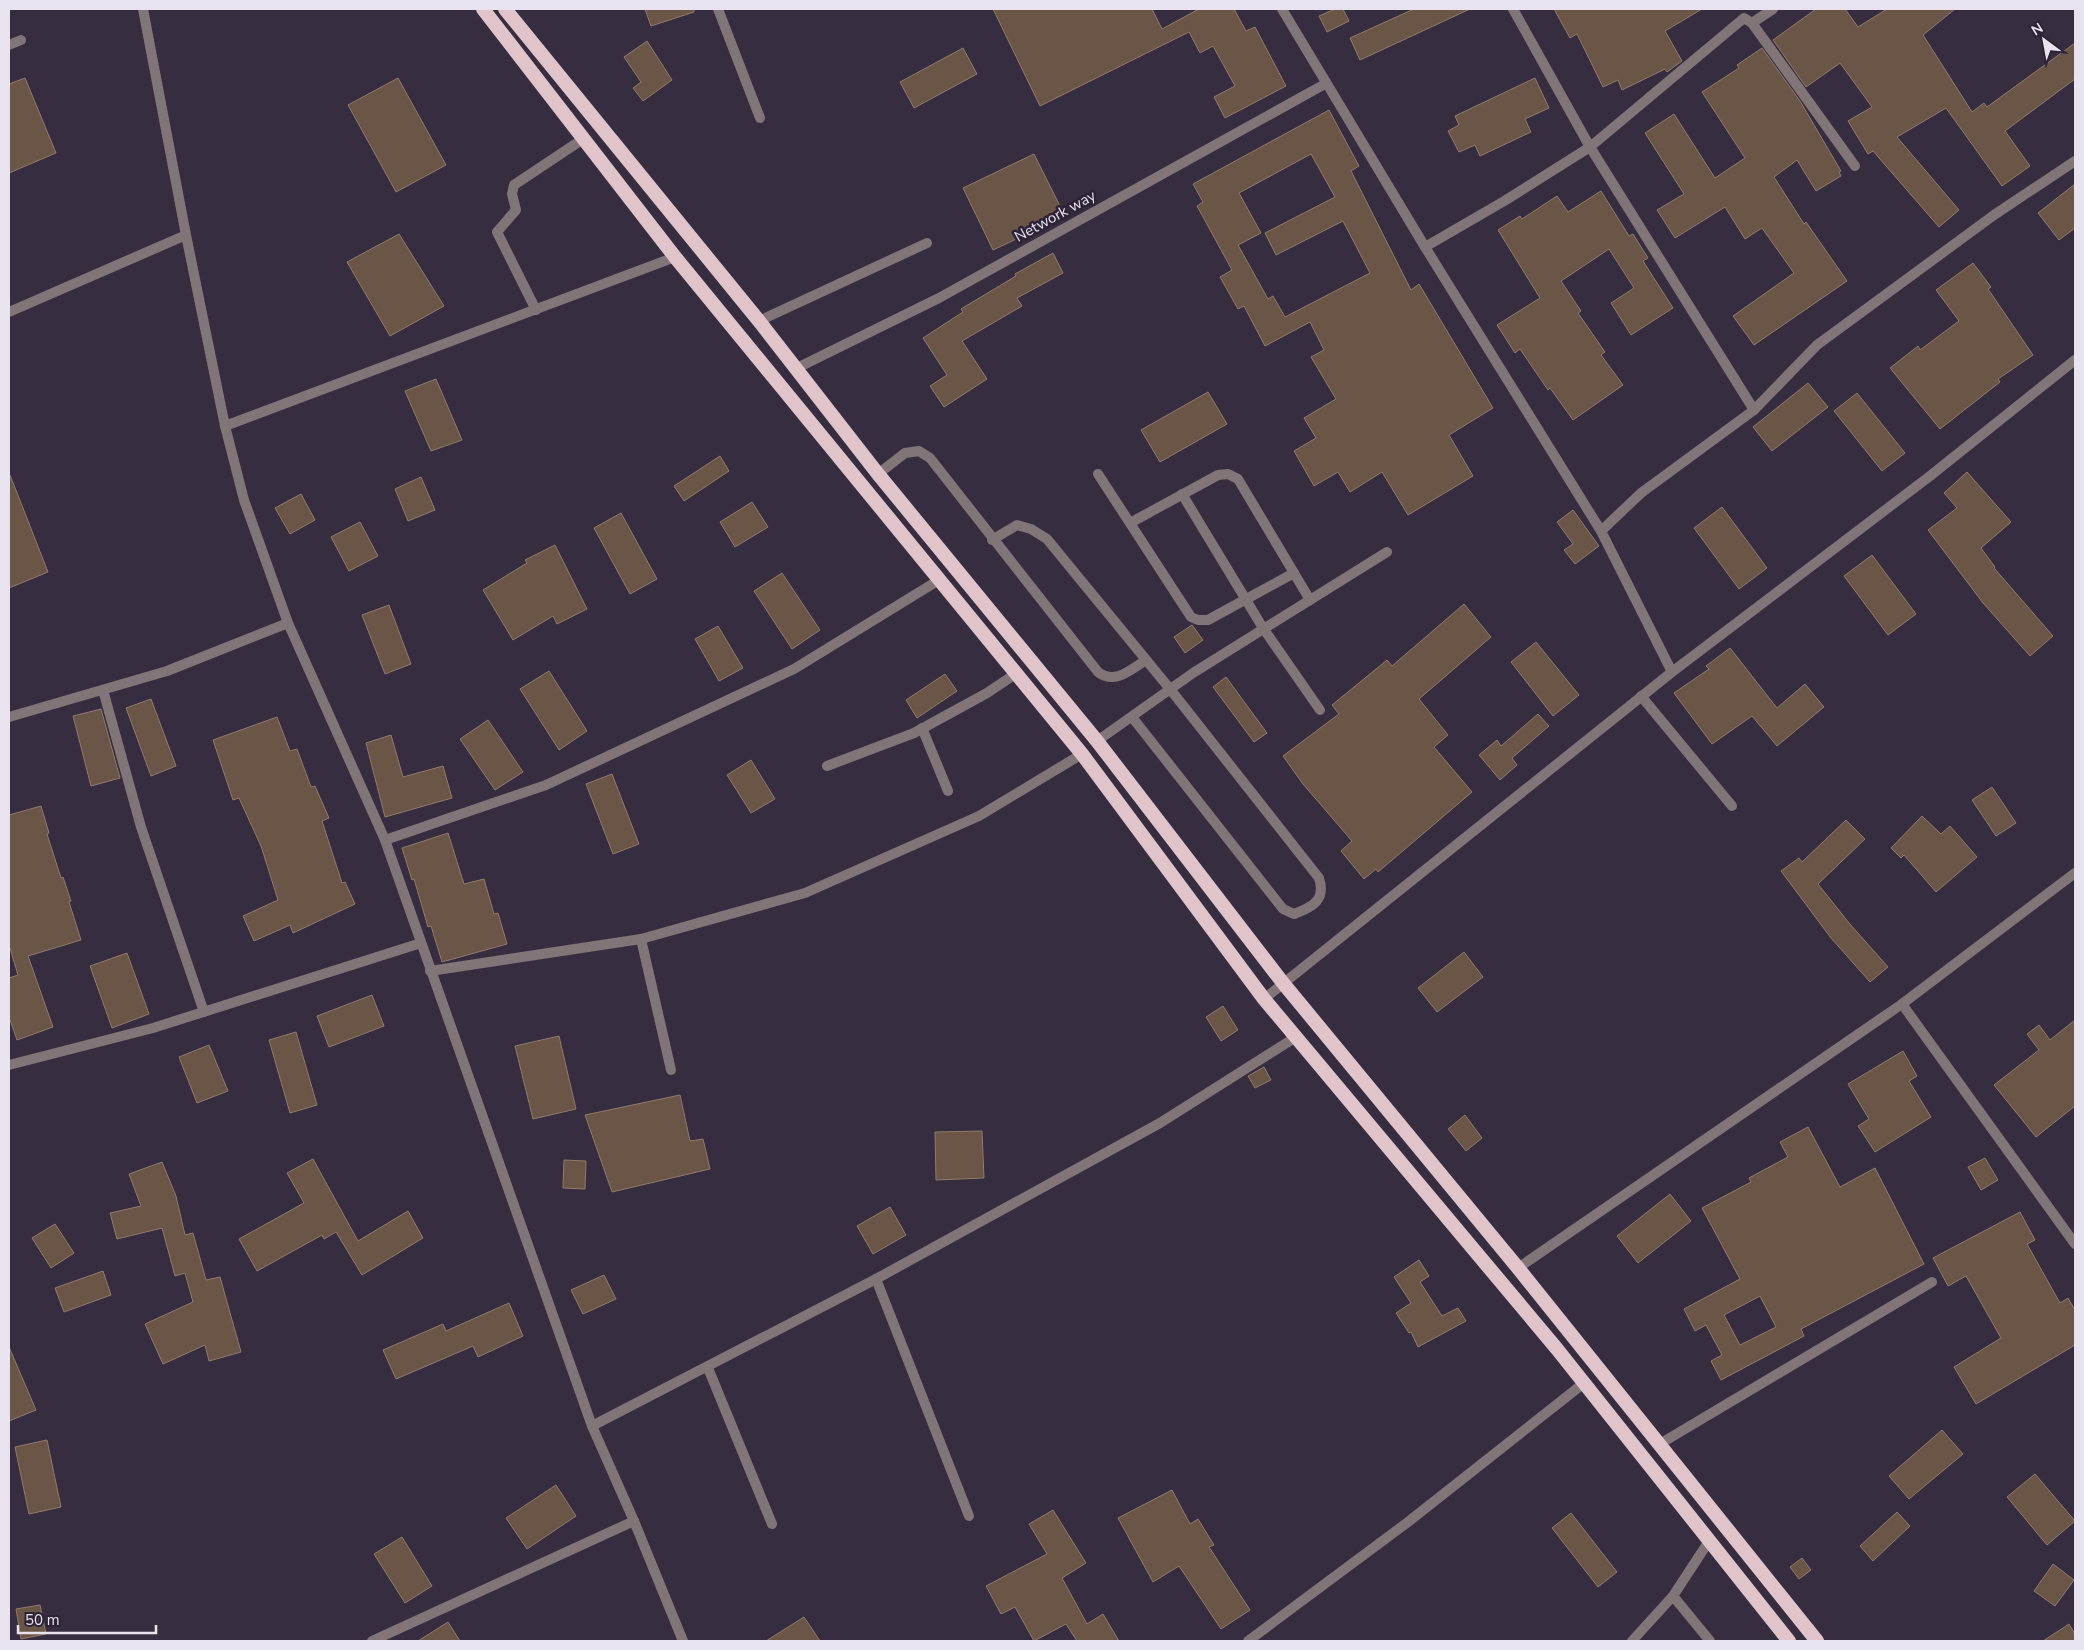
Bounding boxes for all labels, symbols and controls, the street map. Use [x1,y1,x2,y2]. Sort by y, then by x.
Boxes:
north arrow [2019,15,2069,65]
text: N [2028,19,2047,40]
street label: Network way [1011,185,1099,247]
scale bar [18,1602,155,1634]
text: 50 m [25,1610,60,1630]

